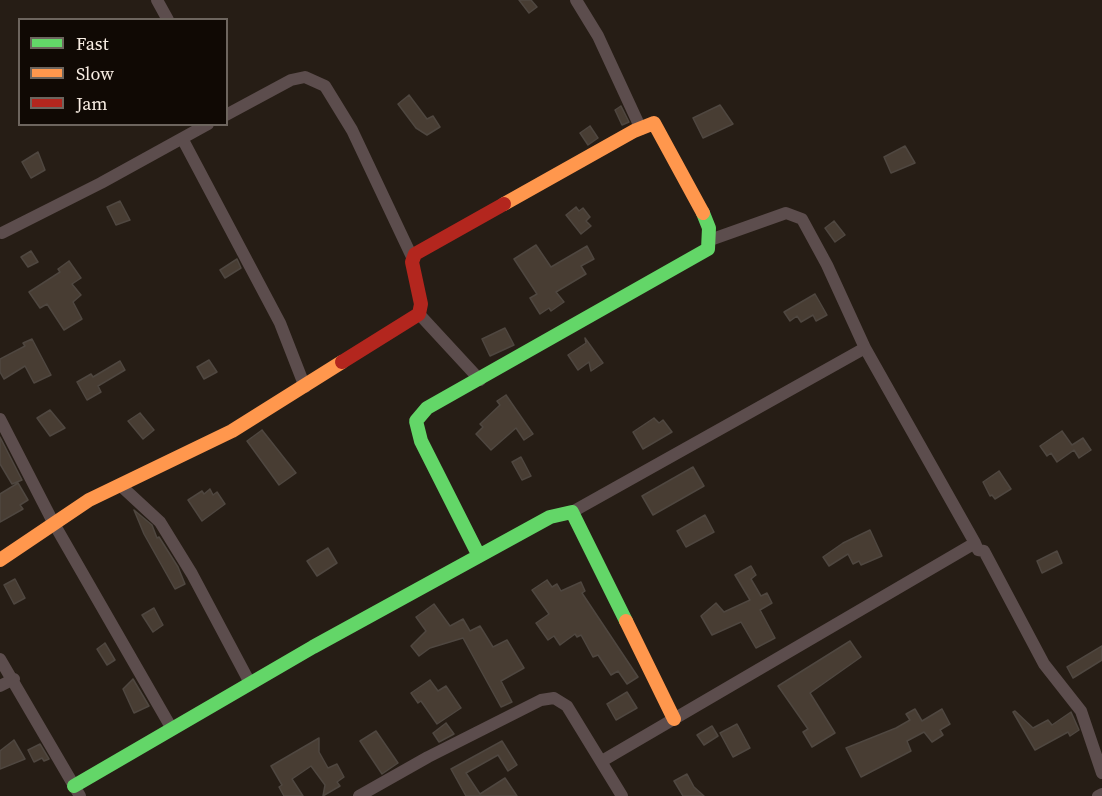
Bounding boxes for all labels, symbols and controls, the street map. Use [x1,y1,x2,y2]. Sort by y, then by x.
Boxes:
legend [18,18,228,126]
text: Fast [76,31,109,56]
text: Slow [76,61,114,86]
text: Jam [76,91,108,116]

